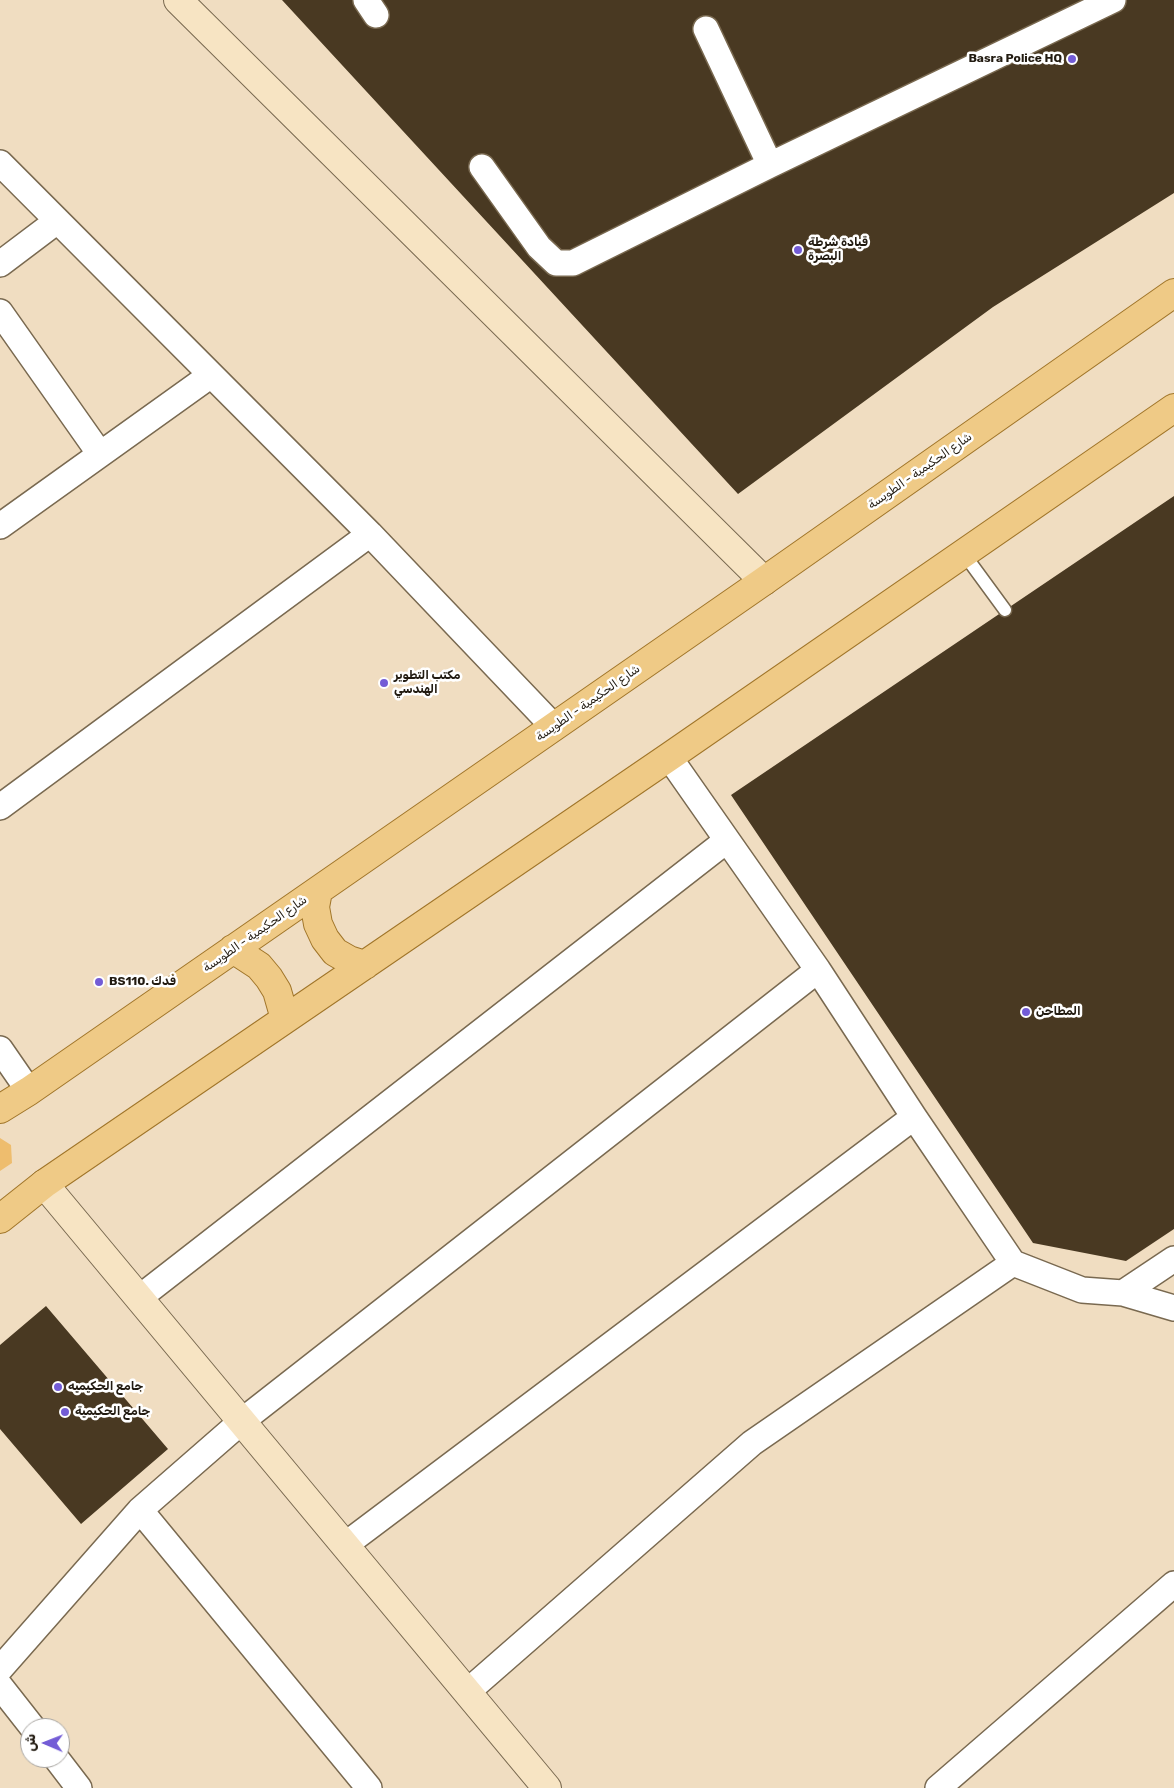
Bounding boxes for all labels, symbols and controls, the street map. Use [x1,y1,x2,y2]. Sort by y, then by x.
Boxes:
place label: Basra Police HQ [968,52,1062,66]
marker: Basra Police HQ [1066,53,1078,65]
place label: قيادة شرطة البصرة [808,236,868,264]
marker: قيادة شرطة البصرة [792,244,804,256]
street label: شارع الحكيمية - الطويسة [865,430,975,512]
street label: شارع الحكيمية - الطويسة [533,662,643,744]
place label: مكتب التطوير الهندسي [394,669,461,697]
marker: مكتب التطوير الهندسي [378,677,390,689]
street label: شارع الحكيمية - الطويسة [200,893,310,975]
place label: BS110. فدك [109,975,176,989]
marker: BS110. فدك [93,976,105,988]
place label: المطاحن [1036,1005,1081,1019]
marker: المطاحن [1020,1006,1032,1018]
place label: جامع الحكيميه [68,1380,143,1394]
marker: جامع الحكيميه [52,1381,64,1393]
place label: جامع الحكيمية [75,1405,150,1419]
marker: جامع الحكيمية [59,1406,71,1418]
north arrow [20,1718,70,1768]
text: ش [22,1734,39,1752]

